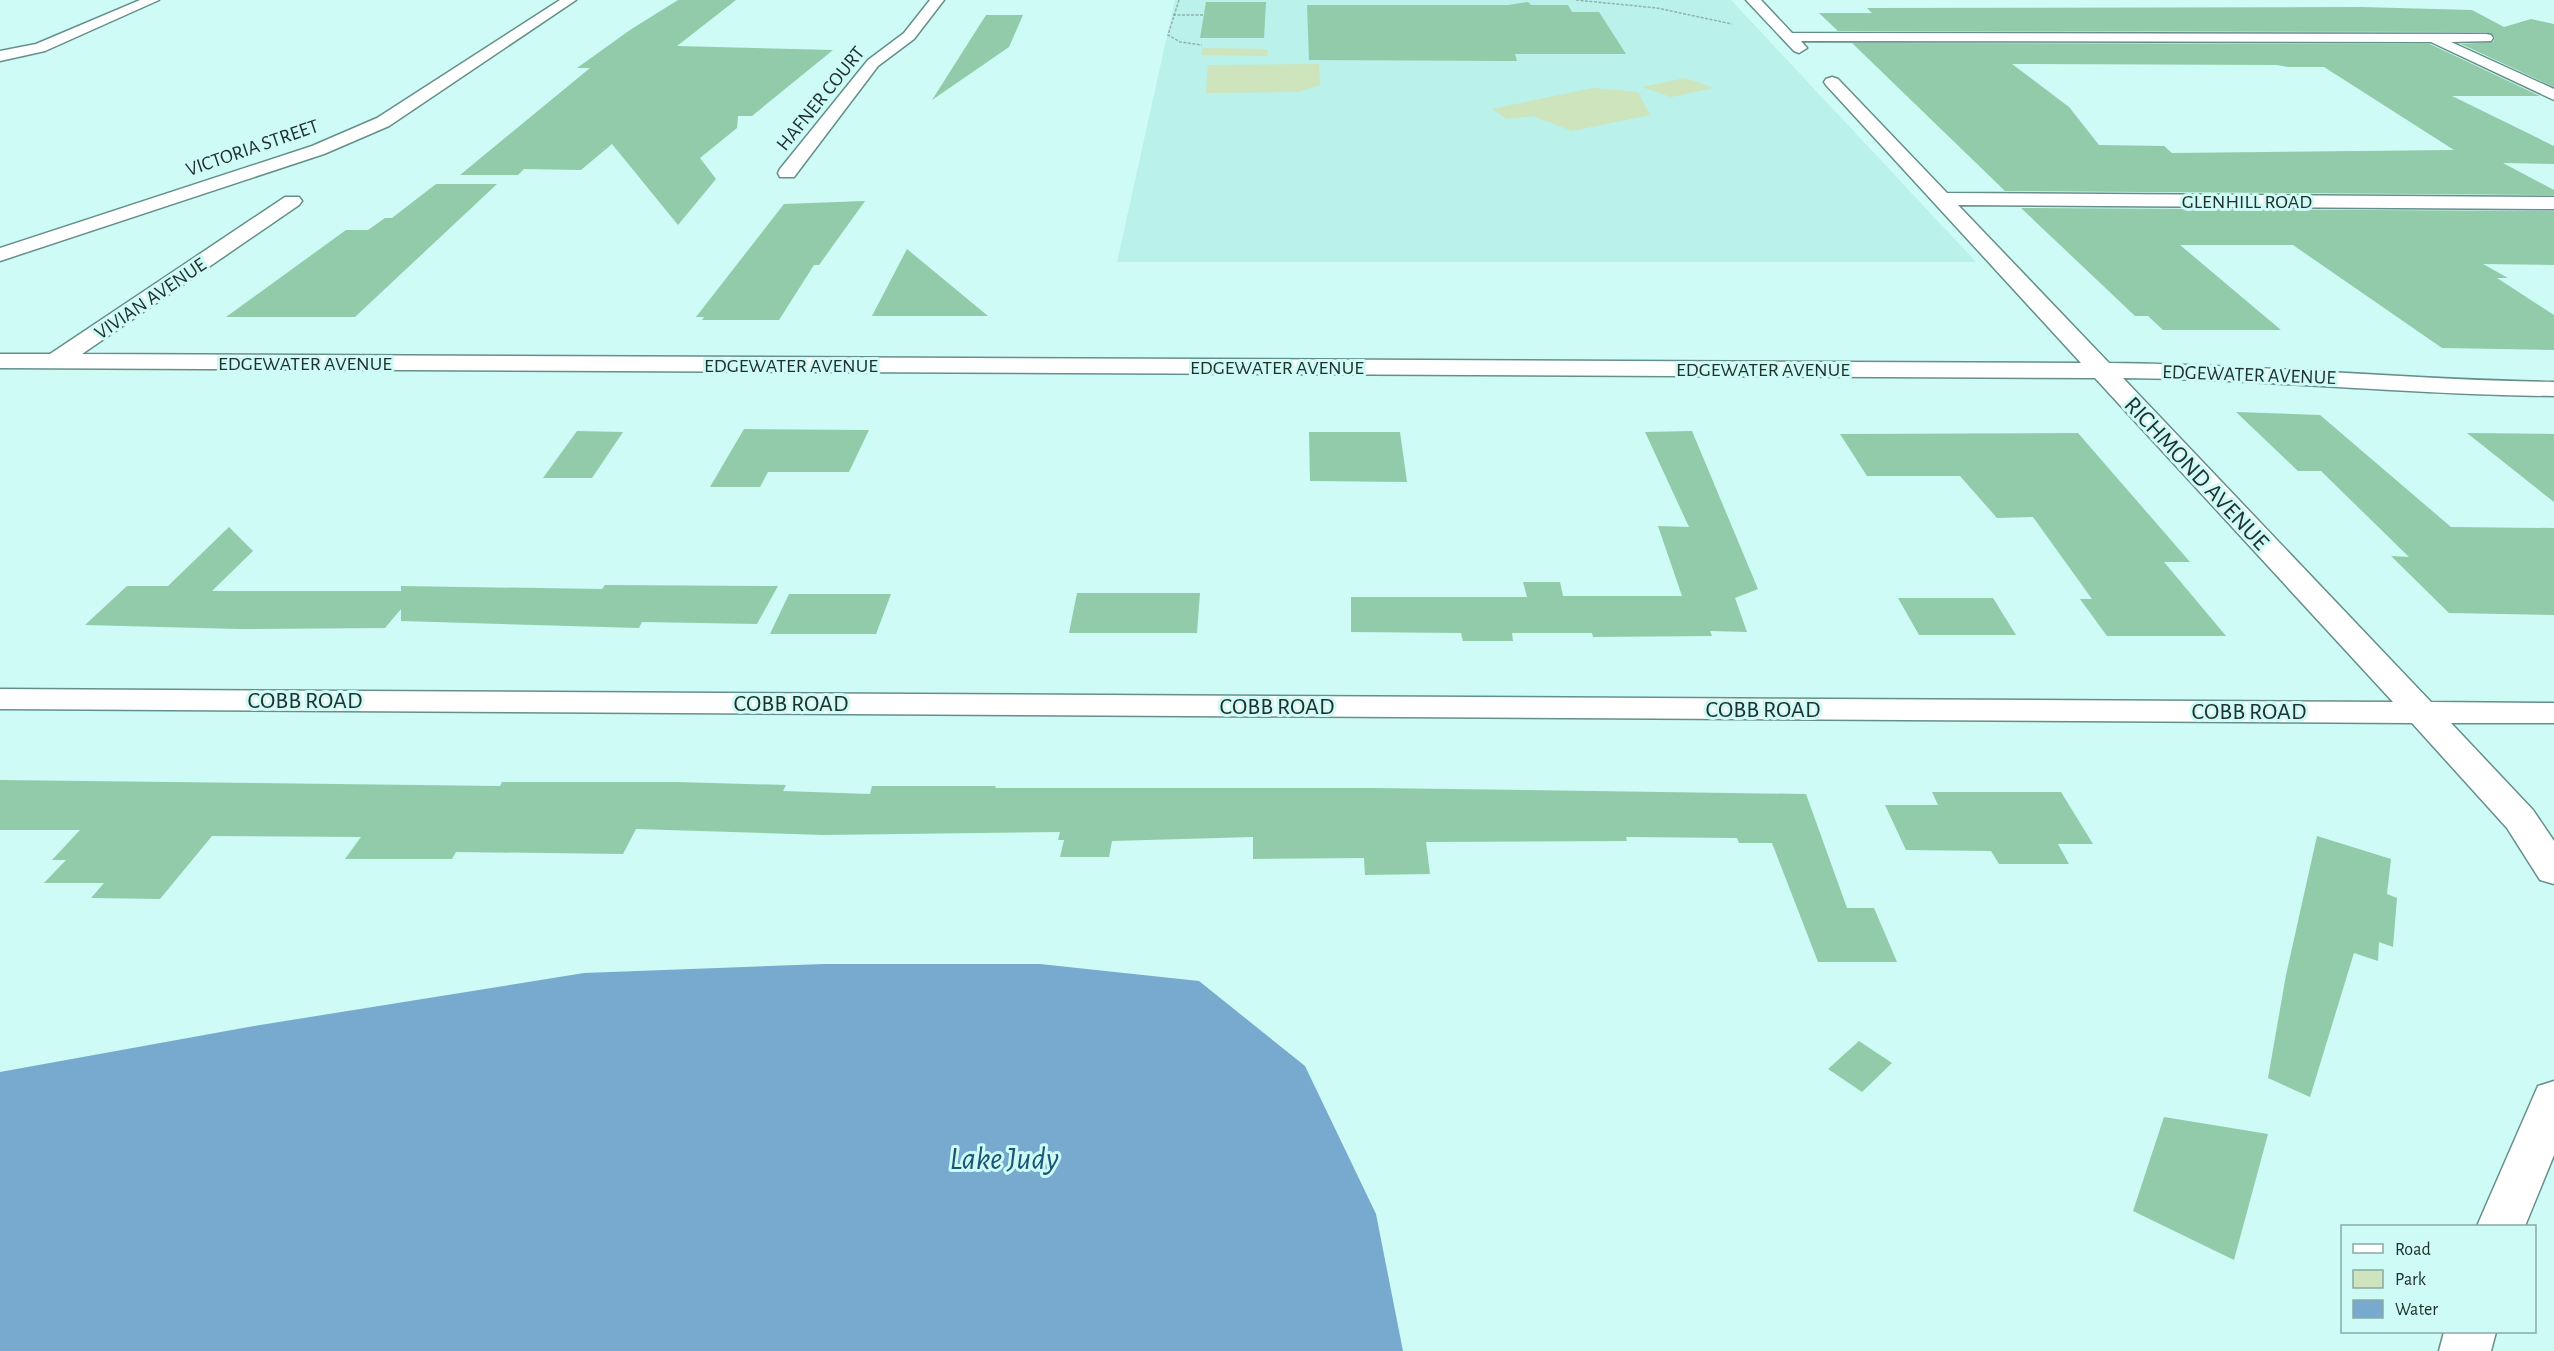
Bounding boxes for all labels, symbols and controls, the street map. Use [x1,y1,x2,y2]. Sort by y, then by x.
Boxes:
street label: HAFNER COURT [773,43,869,154]
street label: VICTORIA STREET [183,116,321,180]
street label: GLENHILL ROAD [2182,192,2312,212]
street label: VIVIAN AVENUE [91,254,210,343]
street label: EDGEWATER AVENUE [218,354,392,374]
street label: EDGEWATER AVENUE [704,356,878,376]
street label: EDGEWATER AVENUE [1190,358,1364,378]
street label: EDGEWATER AVENUE [1676,360,1850,380]
street label: EDGEWATER AVENUE [2162,362,2337,388]
street label: RICHMOND AVENUE [2119,392,2273,555]
street label: COBB ROAD [248,689,362,713]
street label: COBB ROAD [734,692,848,716]
street label: COBB ROAD [1220,695,1334,719]
street label: COBB ROAD [1706,698,1820,722]
street label: COBB ROAD [2192,700,2306,724]
water label: Lake Judy [949,1143,1059,1175]
legend [2341,1225,2536,1333]
text: Road [2395,1241,2431,1259]
text: Park [2395,1271,2427,1289]
text: Water [2395,1301,2438,1319]

